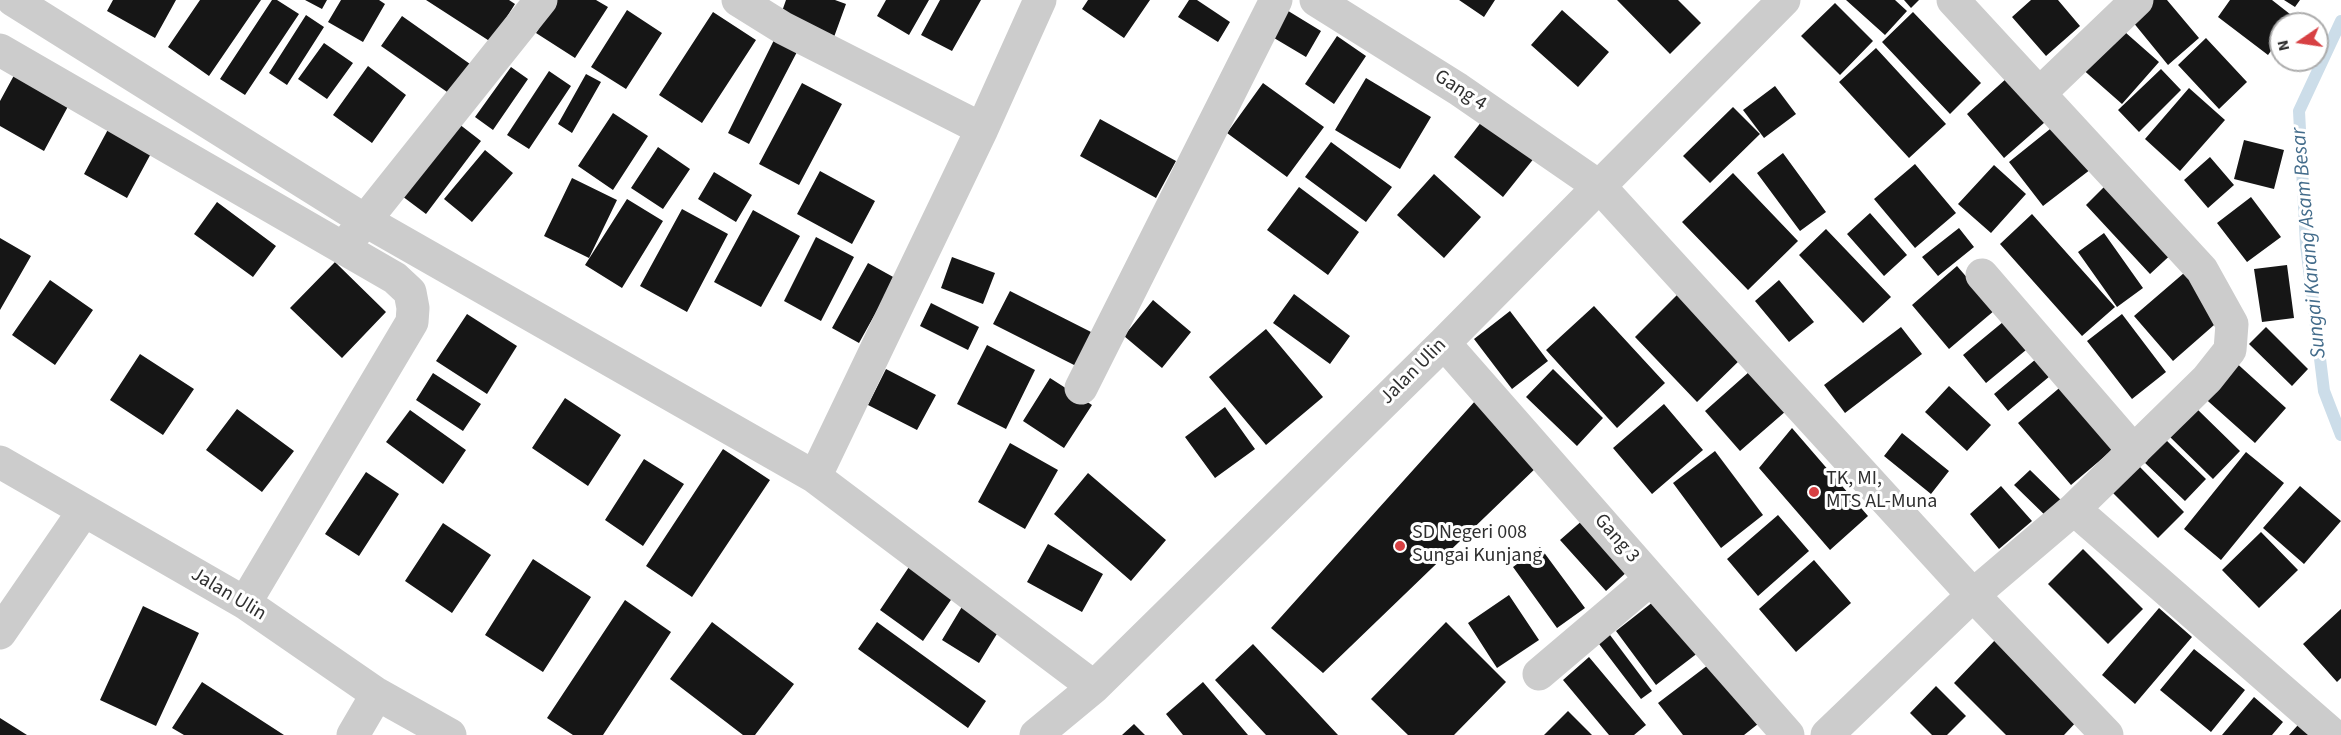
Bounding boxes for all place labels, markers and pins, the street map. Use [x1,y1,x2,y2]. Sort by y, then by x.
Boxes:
place label: TK, MI, MTS AL-Muna [1826,468,1937,515]
marker: TK, MI, MTS AL-Muna [1807,485,1821,499]
place label: SD Negeri 008 Sungai Kunjang [1412,522,1542,569]
marker: SD Negeri 008 Sungai Kunjang [1393,539,1407,553]

